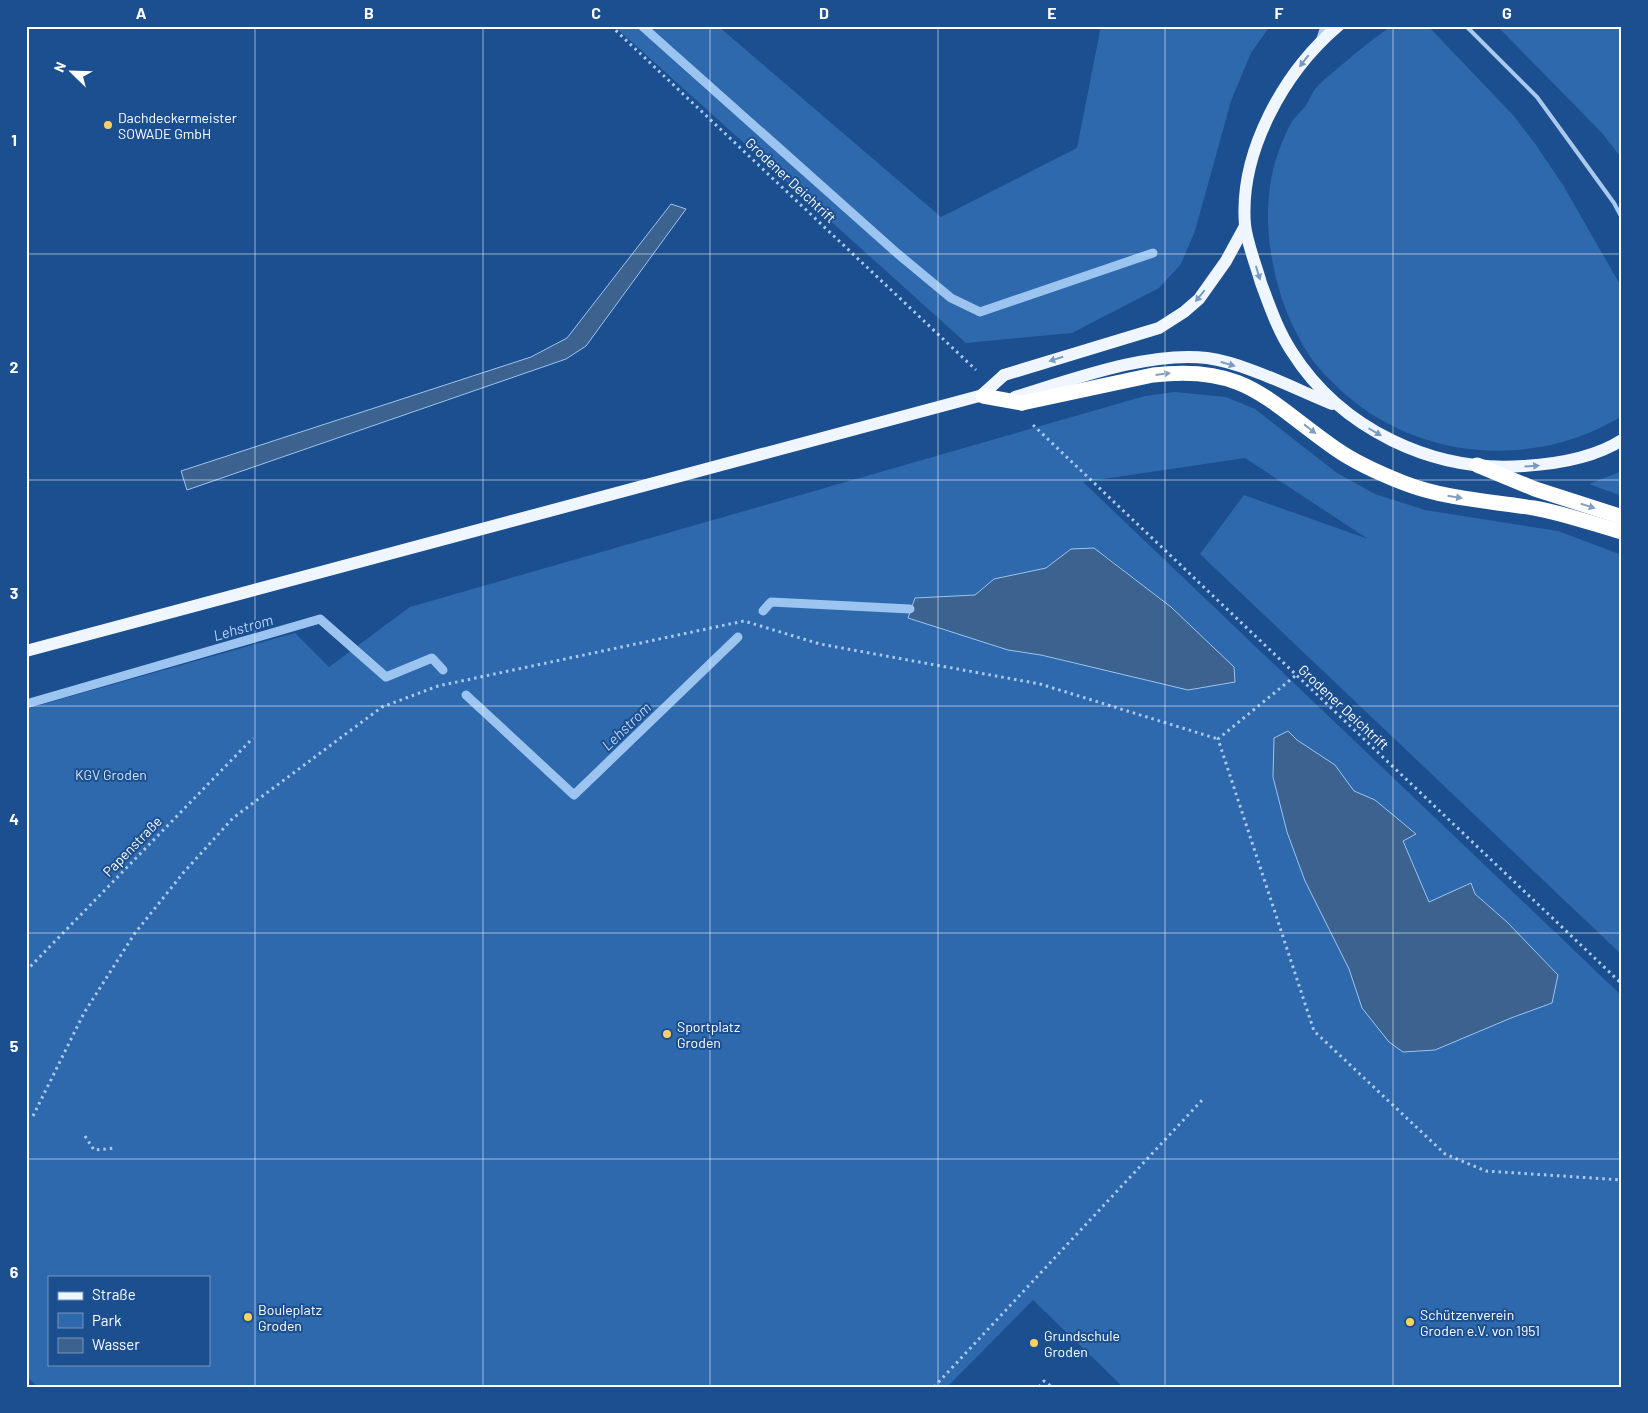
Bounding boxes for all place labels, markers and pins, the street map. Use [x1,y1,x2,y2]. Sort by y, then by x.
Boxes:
place label: Dachdeckermeister SOWADE GmbH [118,109,237,142]
marker: Dachdeckermeister SOWADE GmbH [102,119,114,131]
place label: Sportplatz Groden [677,1018,740,1051]
marker: Sportplatz Groden [661,1028,673,1040]
place label: Bouleplatz Groden [258,1301,322,1334]
place label: Schützenverein Groden e.V. von 1951 [1420,1306,1540,1339]
marker: Bouleplatz Groden [242,1311,254,1323]
marker: Schützenverein Groden e.V. von 1951 [1404,1316,1416,1328]
place label: Grundschule Groden [1044,1327,1120,1360]
marker: Grundschule Groden [1028,1337,1040,1349]

